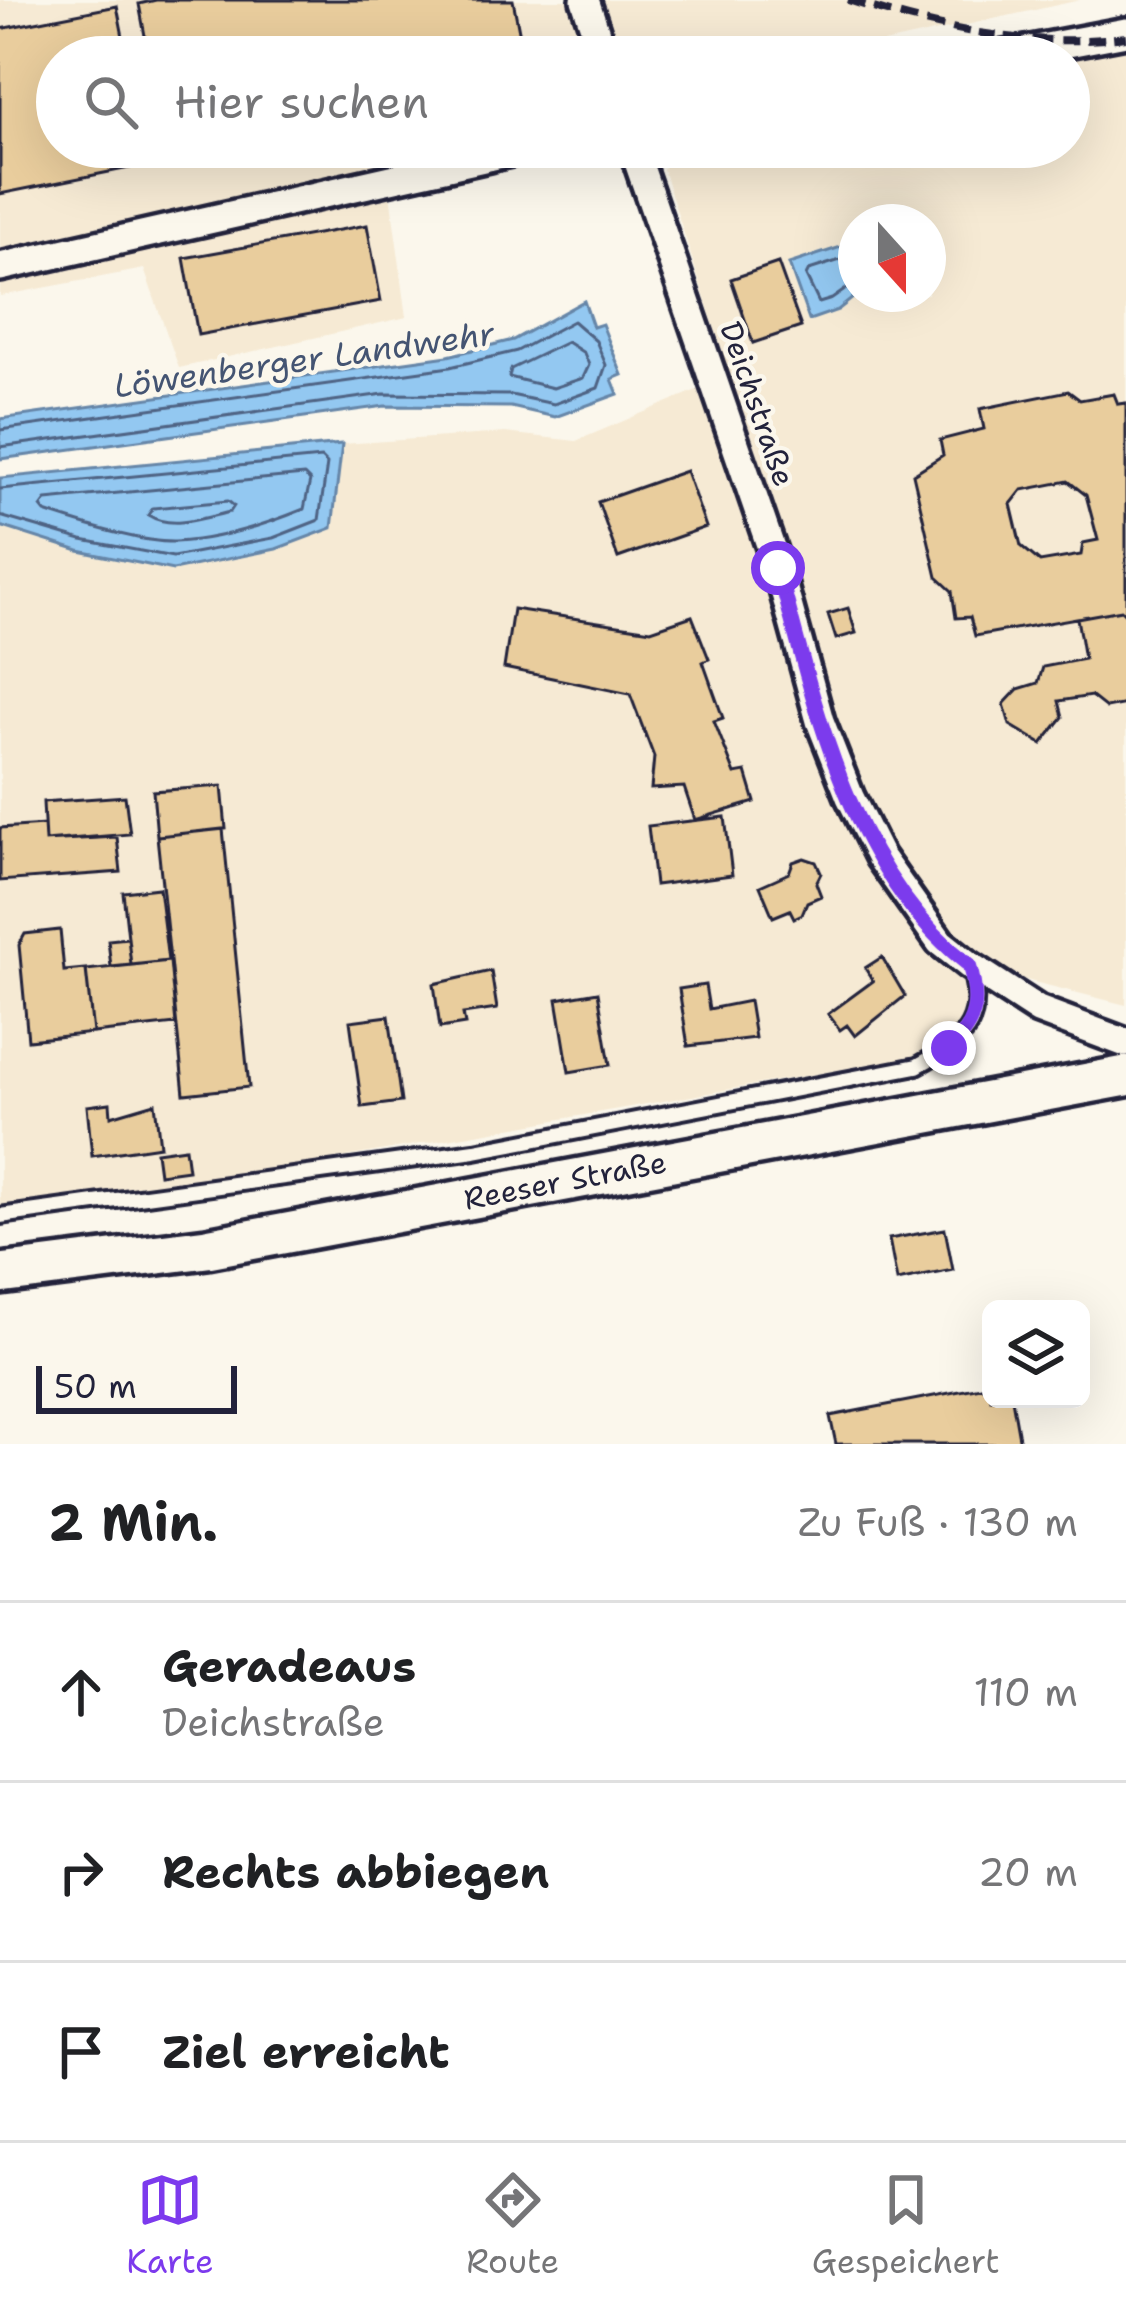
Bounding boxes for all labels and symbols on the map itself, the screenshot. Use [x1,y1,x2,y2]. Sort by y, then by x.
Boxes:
north arrow [838,204,946,312]
water label: Löwenberger Landwehr [111,310,498,408]
street label: Deichstraße [710,316,805,492]
route start [751,541,805,595]
route end [922,1021,976,1075]
street label: Reeser Straße [460,1141,670,1220]
scale bar [36,1360,237,1413]

